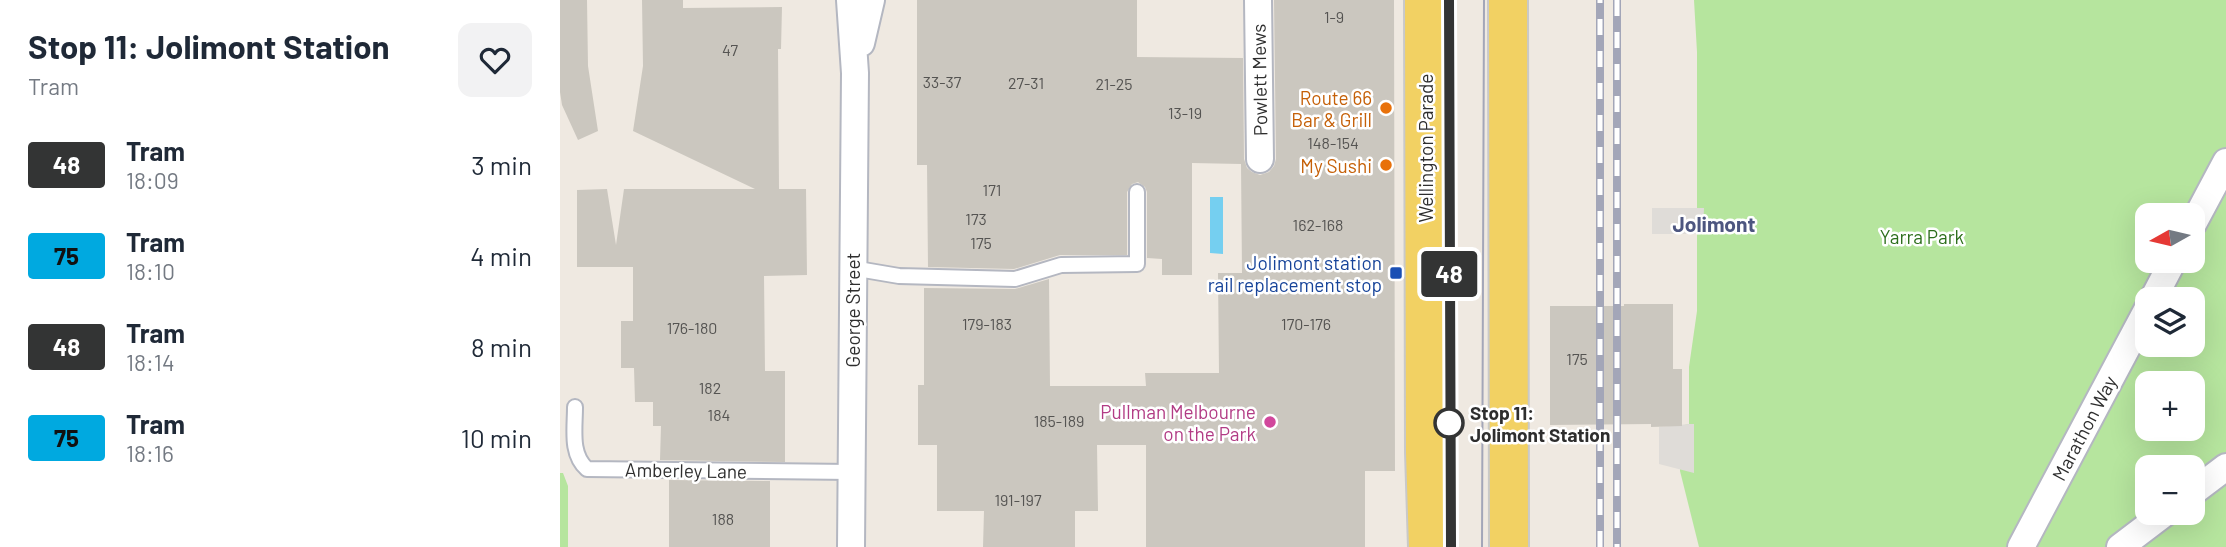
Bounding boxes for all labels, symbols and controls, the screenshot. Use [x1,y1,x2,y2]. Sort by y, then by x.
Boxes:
house number: 1-9 [1324,7,1344,26]
button: heart [458,23,532,97]
street label: Powlett Mews [1247,24,1271,136]
text: Stop 11: Jolimont Station [28,26,390,66]
house number: 47 [722,40,738,59]
text: Tram [28,72,79,100]
house number: 33-37 [923,72,962,91]
house number: 27-31 [1008,73,1044,92]
house number: 21-25 [1095,74,1133,93]
street label: Wellington Parade [1414,74,1437,222]
place label: Route 66 Bar & Grill [1291,86,1372,131]
marker: Route 66 Bar & Grill [1378,100,1394,116]
house number: 13-19 [1168,103,1202,122]
house number: 148-154 [1307,133,1359,152]
text: Tram [126,135,185,166]
text: 3 min [471,149,532,180]
text: 48 [53,150,80,179]
place label: My Sushi [1300,154,1372,177]
marker: My Sushi [1378,157,1394,173]
text: 18:09 [126,166,179,194]
house number: 171 [983,180,1001,199]
north arrow [2135,203,2205,273]
map controls [2135,203,2205,525]
house number: 173 [965,209,987,228]
district label: Jolimont [1672,211,1756,236]
house number: 162-168 [1293,215,1343,234]
park label: Yarra Park [1880,225,1964,248]
text: Tram [126,226,185,257]
house number: 175 [970,233,992,252]
text: 4 min [470,240,532,271]
text: 75 [54,241,79,270]
place label: Jolimont station rail replacement stop [1208,251,1382,296]
line badge: 48 [1418,251,1480,297]
street label: George Street [841,253,864,367]
text: 18:10 [126,257,175,285]
text: 48 [1435,259,1463,288]
marker: Jolimont station rail replacement stop [1388,265,1404,281]
button: layers [2135,287,2205,357]
house number: 179-183 [962,314,1012,333]
house number: 170-176 [1281,314,1331,333]
text: Tram [126,317,185,348]
house number: 176-180 [667,318,717,337]
text: 8 min [471,331,532,362]
text: 48 [53,332,80,361]
text: 18:14 [126,348,175,376]
house number: 175 [1566,349,1588,368]
street label: Marathon Way [2047,371,2121,484]
button: + [2135,371,2205,441]
house number: 182 [699,378,721,397]
place label: Pullman Melbourne on the Park [1100,400,1256,445]
place label: Stop 11: Jolimont Station [1470,401,1610,446]
house number: 184 [708,405,730,424]
text: Tram [126,408,185,439]
marker: Stop 11: Jolimont Station [1434,408,1464,438]
house number: 185-189 [1034,411,1084,430]
marker: Pullman Melbourne on the Park [1262,414,1278,430]
text: 10 min [461,422,532,453]
text: 75 [54,423,79,452]
text: 18:16 [126,439,174,467]
button: − [2135,455,2205,525]
street label: Amberley Lane [625,457,747,483]
house number: 191-197 [994,490,1042,509]
house number: 188 [712,509,734,528]

